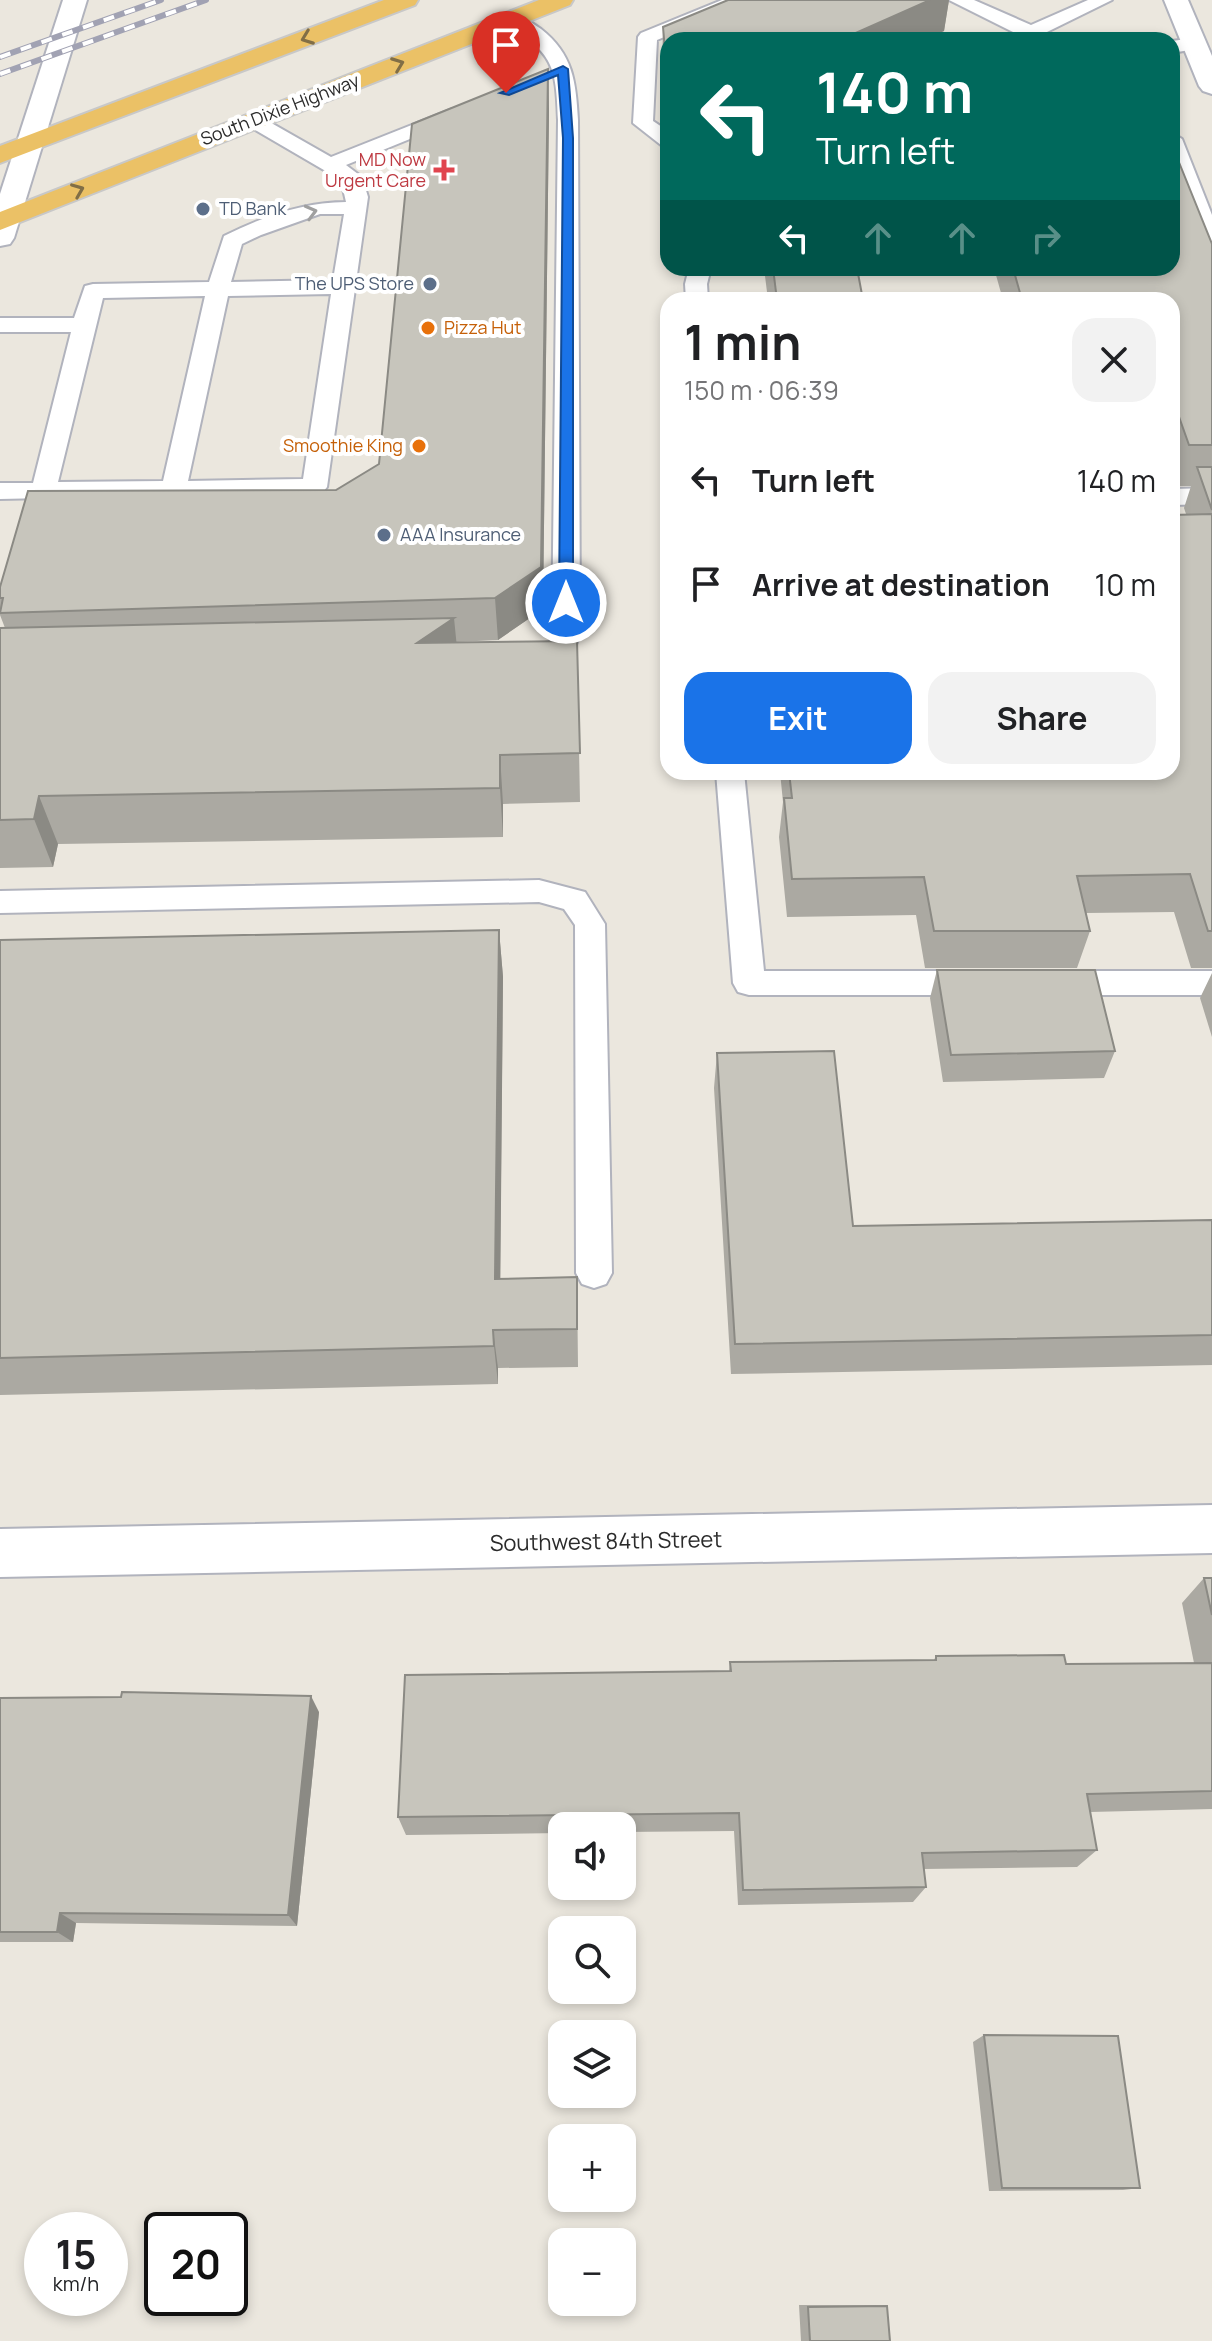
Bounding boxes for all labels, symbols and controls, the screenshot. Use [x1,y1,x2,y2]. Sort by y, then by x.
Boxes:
pin [472,11,540,93]
icon: arrive [484,23,528,67]
one-way arrow [301,28,315,45]
text: 140 m [816,53,973,130]
one-way arrow [390,57,404,74]
icon: left [684,64,788,168]
street label: South Dixie Highway [197,68,363,150]
text: Turn left [816,126,955,175]
place label: MD Now Urgent Care [325,147,426,192]
marker: MD Now Urgent Care [433,159,455,181]
one-way arrow [70,183,84,200]
place label: TD Bank [219,196,287,220]
marker: TD Bank [194,200,212,218]
one-way arrow [303,204,317,221]
icon: left [772,216,816,260]
icon: ahead [856,216,900,260]
icon: ahead [940,216,984,260]
icon: right [1024,216,1068,260]
place label: The UPS Store [295,271,414,295]
marker: The UPS Store [421,275,439,293]
text: 1 min [684,309,801,374]
place label: Pizza Hut [444,315,521,339]
button: close [1072,318,1156,402]
marker: Pizza Hut [419,319,437,337]
text: 150 m · 06:39 [684,372,839,408]
place label: Smoothie King [283,433,403,457]
marker: Smoothie King [410,437,428,455]
icon: left [684,458,728,502]
text: Turn left [752,460,875,501]
text: 140 m [1077,460,1156,501]
place label: AAA Insurance [400,522,521,546]
marker: AAA Insurance [375,526,393,544]
position arrow [524,561,608,645]
icon: arrive [684,562,728,606]
text: Arrive at destination [752,564,1050,605]
text: 10 m [1095,564,1156,605]
button: Exit [684,672,912,764]
button: Share [928,672,1156,764]
street label: Southwest 84th Street [490,1524,723,1558]
map controls [548,1812,636,2316]
button: sound [548,1812,636,1900]
button: search [548,1916,636,2004]
button: layers [548,2020,636,2108]
button: + [548,2124,636,2212]
speed limit sign: 20 [144,2212,248,2316]
text: 15 [56,2226,96,2281]
button: − [548,2228,636,2316]
text: km/h [53,2270,99,2297]

